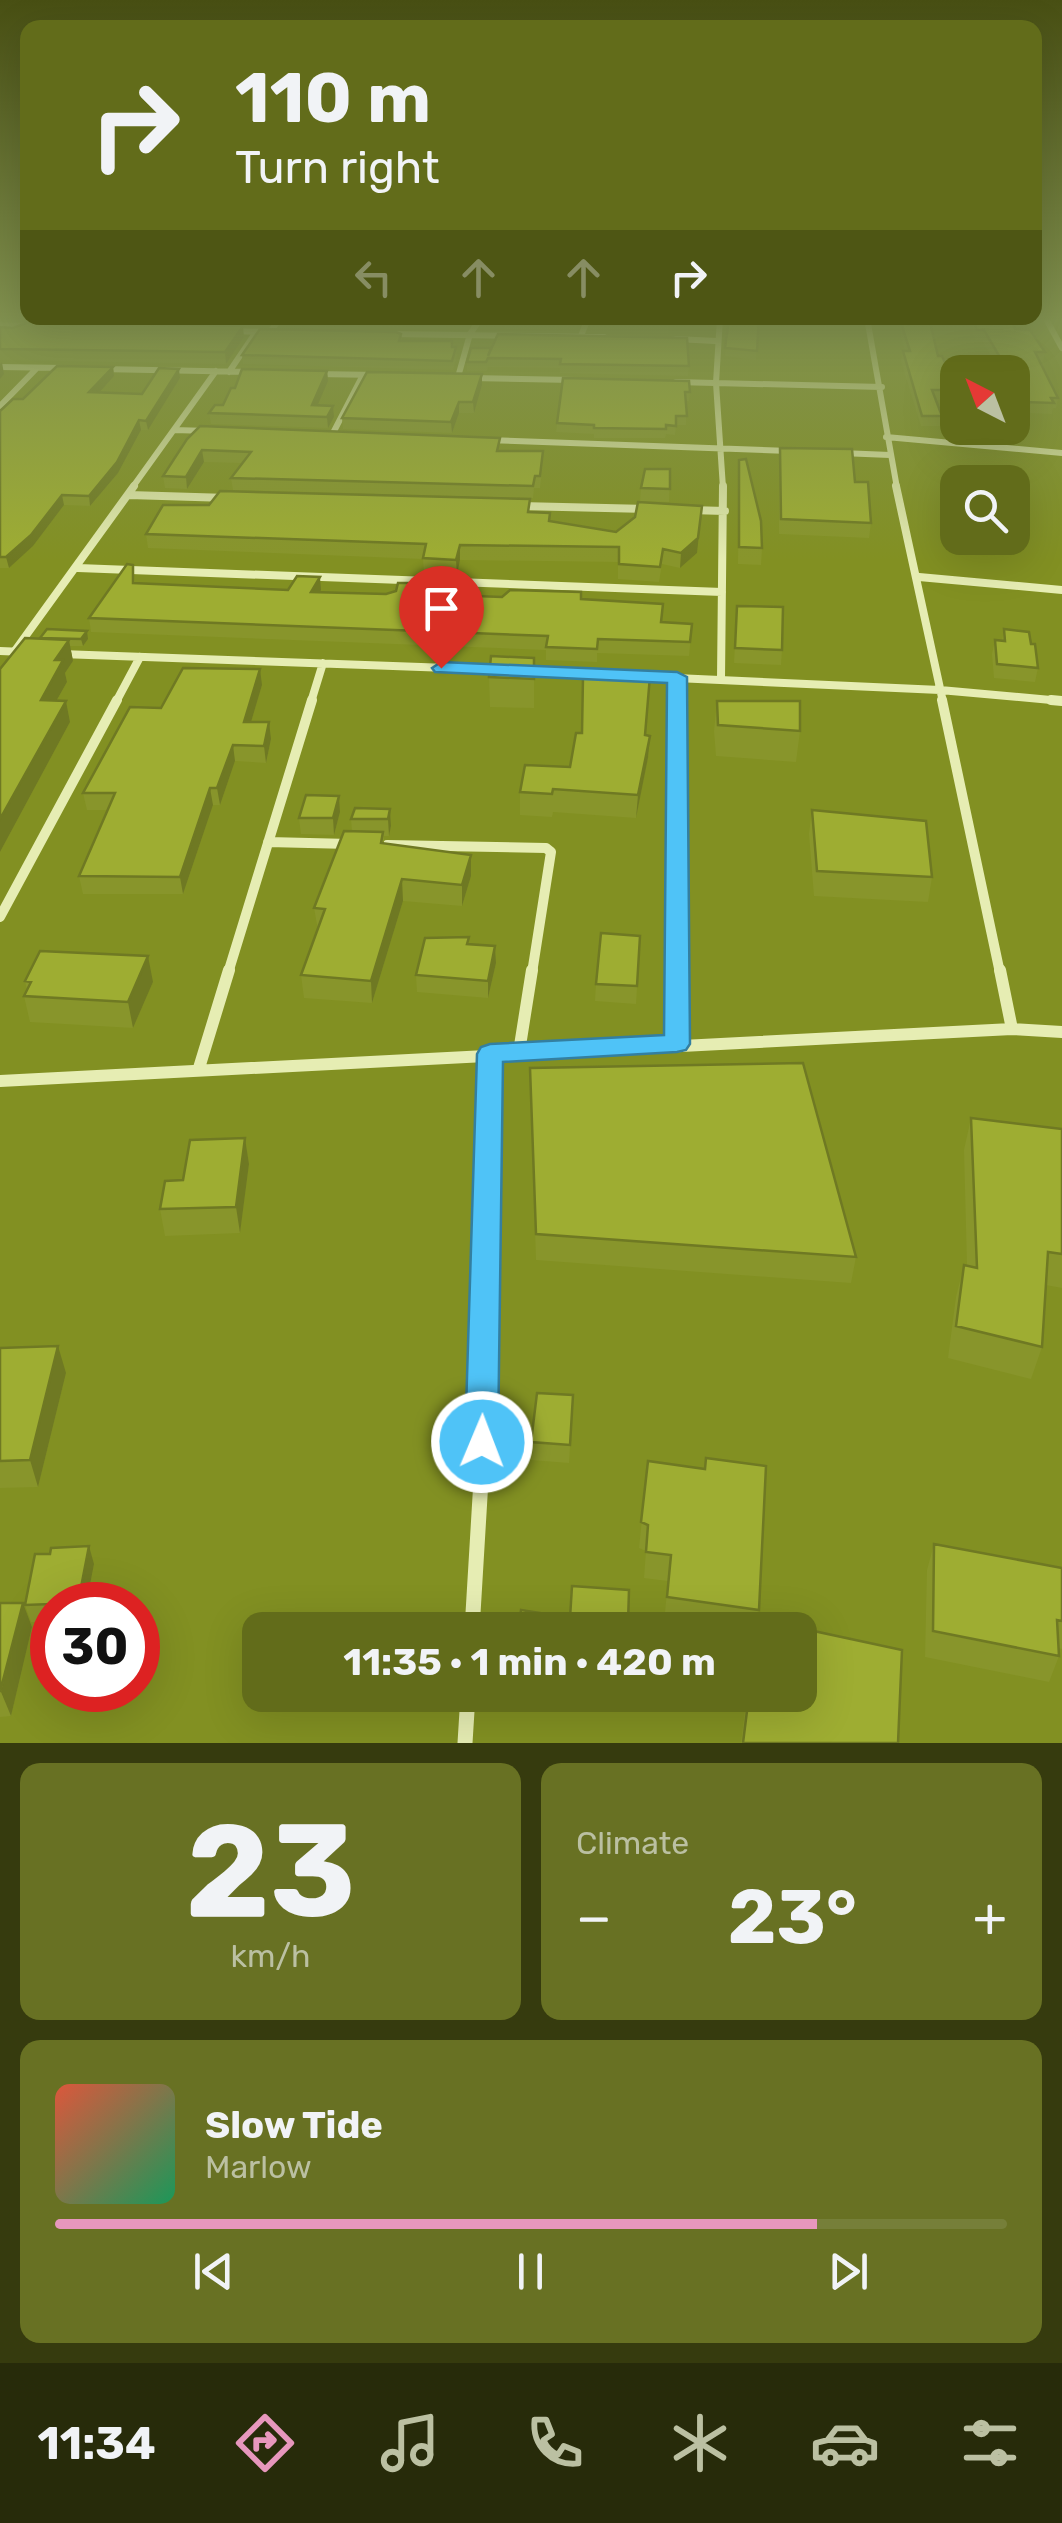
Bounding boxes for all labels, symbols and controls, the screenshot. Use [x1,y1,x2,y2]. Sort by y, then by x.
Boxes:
text: 110 m [235,57,431,140]
icon: right [70,60,200,190]
text: Turn right [235,141,439,194]
icon: left [346,250,401,305]
icon: ahead [451,250,506,305]
icon: ahead [556,250,611,305]
icon: right [661,250,716,305]
north arrow [940,355,1030,445]
map controls [940,355,1030,555]
button: search [940,465,1030,555]
pin [399,566,484,669]
icon: arrive [414,581,469,636]
position arrow [430,1390,534,1494]
speed limit sign: 30 [30,1582,160,1712]
text: 11:35 · 1 min · 420 m [343,1639,716,1685]
text: 23 [185,1794,356,1949]
text: Climate [576,1824,689,1862]
text: 23° [728,1873,857,1962]
text: − [576,1885,612,1950]
text: + [973,1885,1007,1950]
text: km/h [231,1937,310,1975]
text: Slow Tide [205,2102,383,2148]
text: Marlow [205,2148,312,2186]
icon: previous [186,2244,241,2299]
icon: pause [503,2244,558,2299]
icon: next [821,2244,876,2299]
icon: directions [230,2408,300,2478]
icon: music [375,2408,445,2478]
icon: phone [520,2408,590,2478]
icon: climate [665,2408,735,2478]
icon: car [810,2408,880,2478]
icon: filters [955,2408,1025,2478]
text: 11:34 [37,2417,156,2470]

